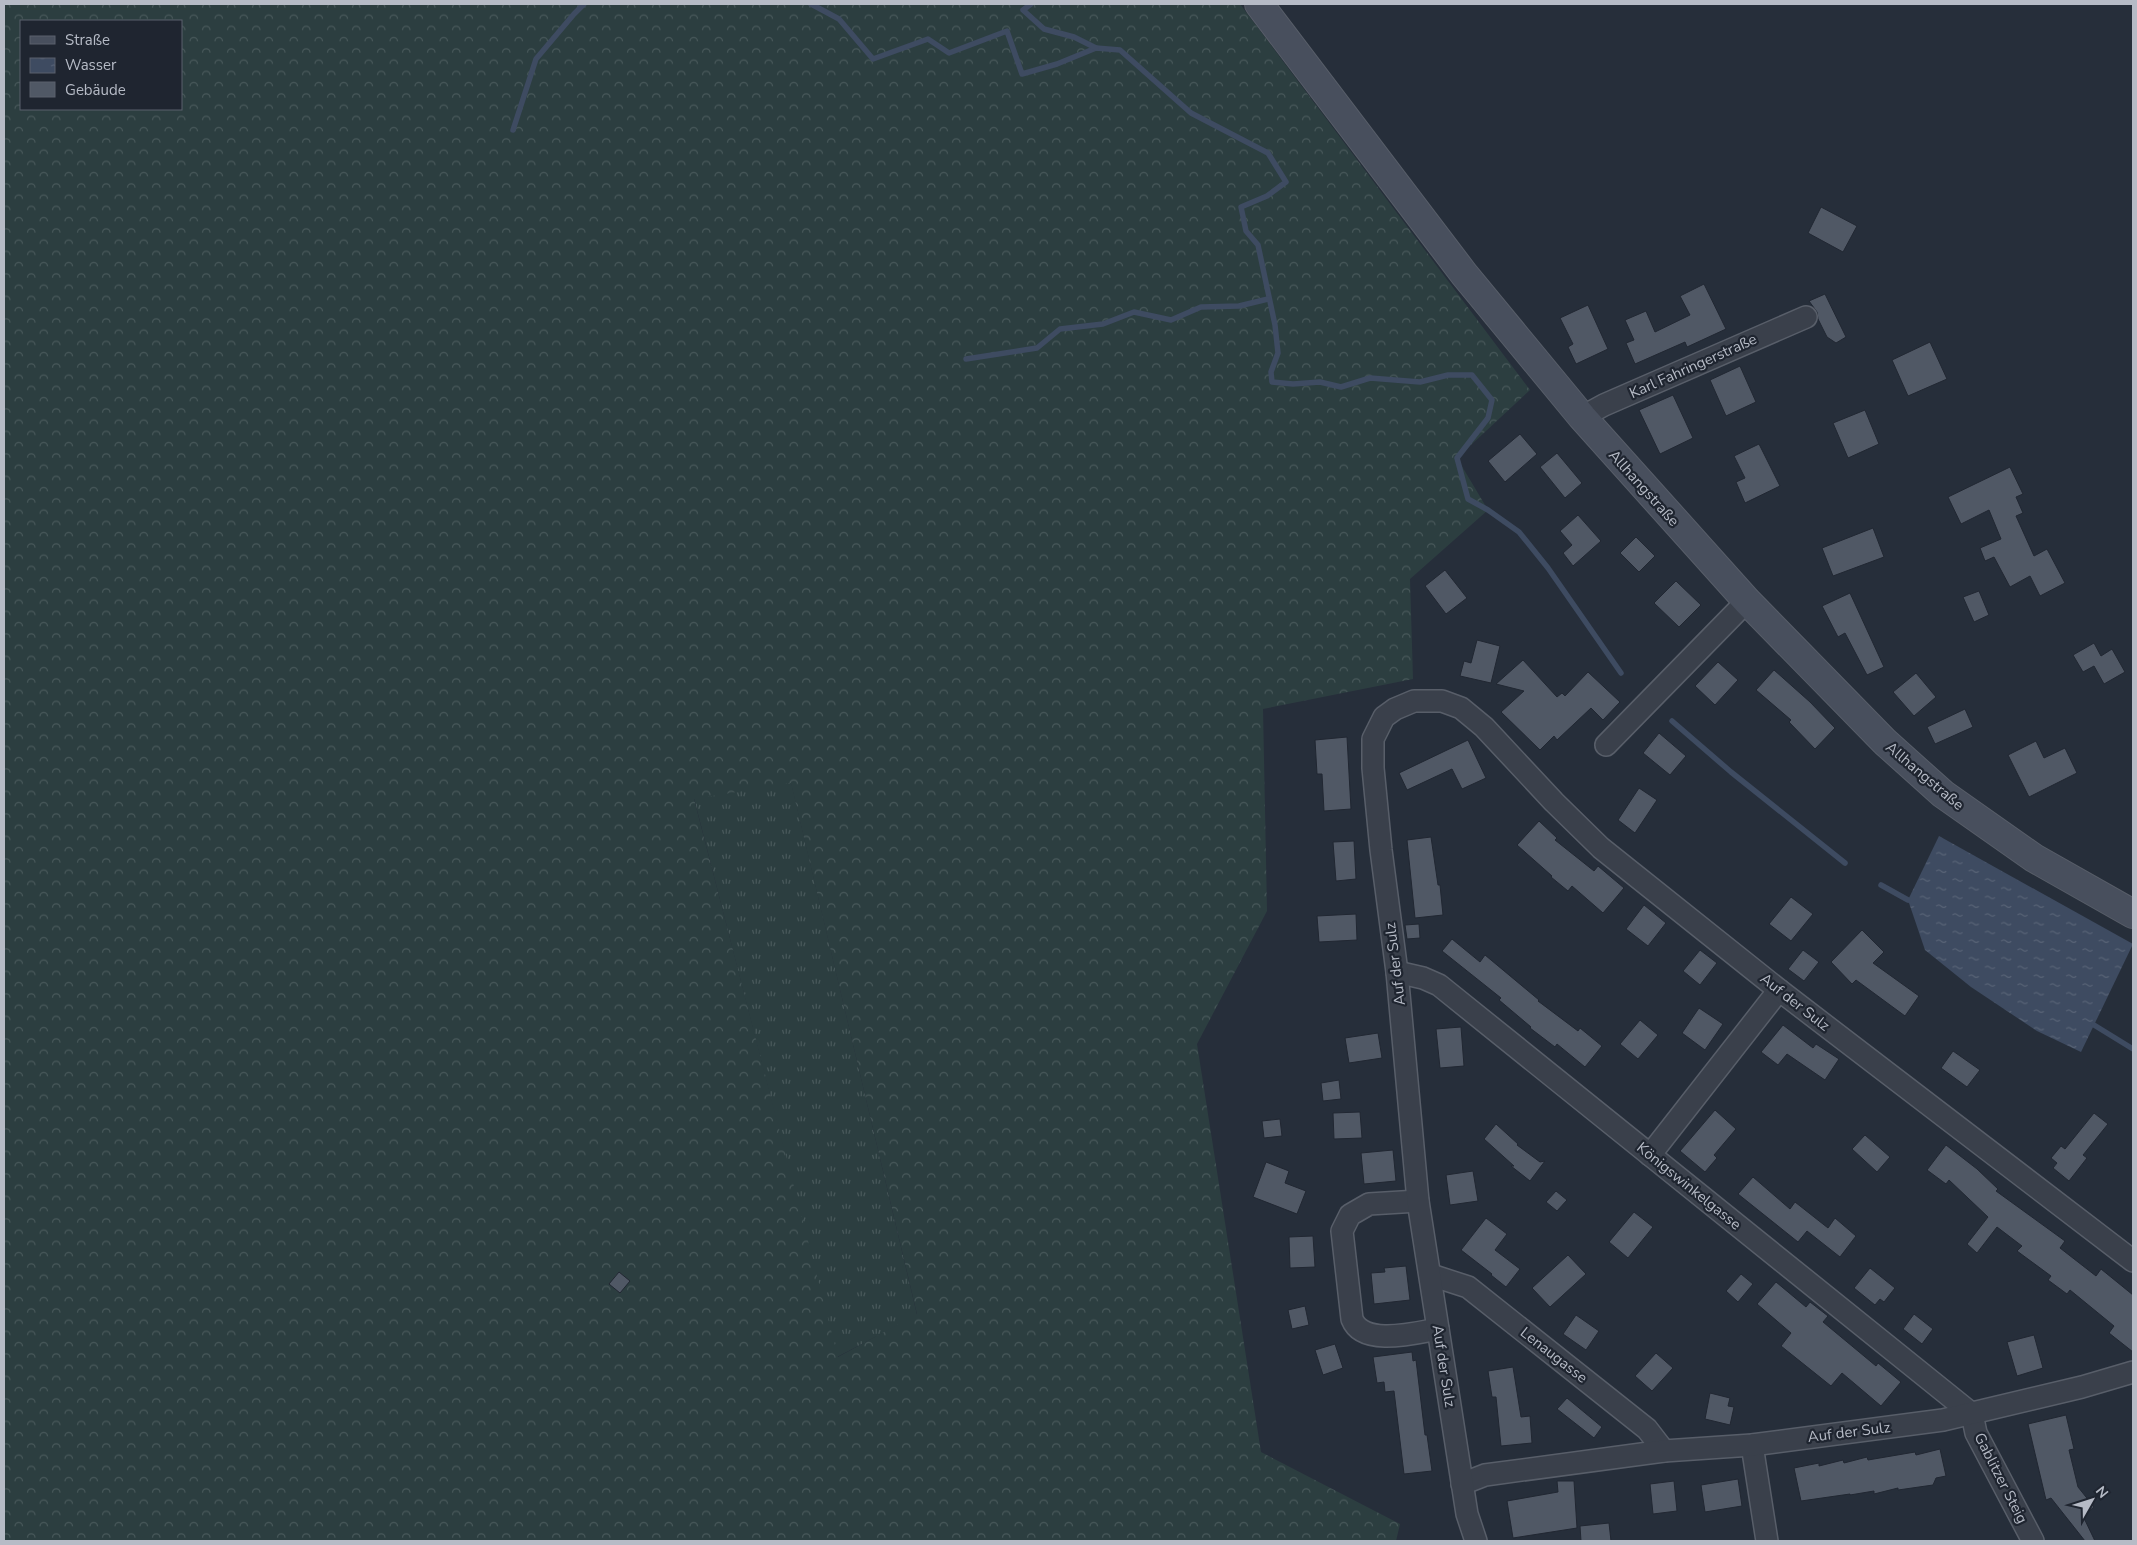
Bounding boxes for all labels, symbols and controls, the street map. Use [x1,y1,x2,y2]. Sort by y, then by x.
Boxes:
legend [20,20,182,110]
text: Straße [65,30,110,50]
text: Wasser [65,55,117,75]
text: Gebäude [65,80,126,100]
street label: Karl Fahringerstraße [1626,329,1760,403]
street label: Allhangstraße [1604,445,1684,531]
street label: Allhangstraße [1882,737,1968,815]
street label: Auf der Sulz [1380,921,1410,1007]
street label: Auf der Sulz [1756,969,1834,1036]
street label: Königswinkelgasse [1633,1138,1745,1234]
street label: Lenaugasse [1516,1322,1592,1388]
street label: Auf der Sulz [1428,1323,1460,1409]
street label: Auf der Sulz [1806,1417,1892,1447]
street label: Gablitzer Steig [1970,1429,2032,1527]
north arrow [2067,1475,2117,1525]
text: N [2091,1482,2112,1502]

